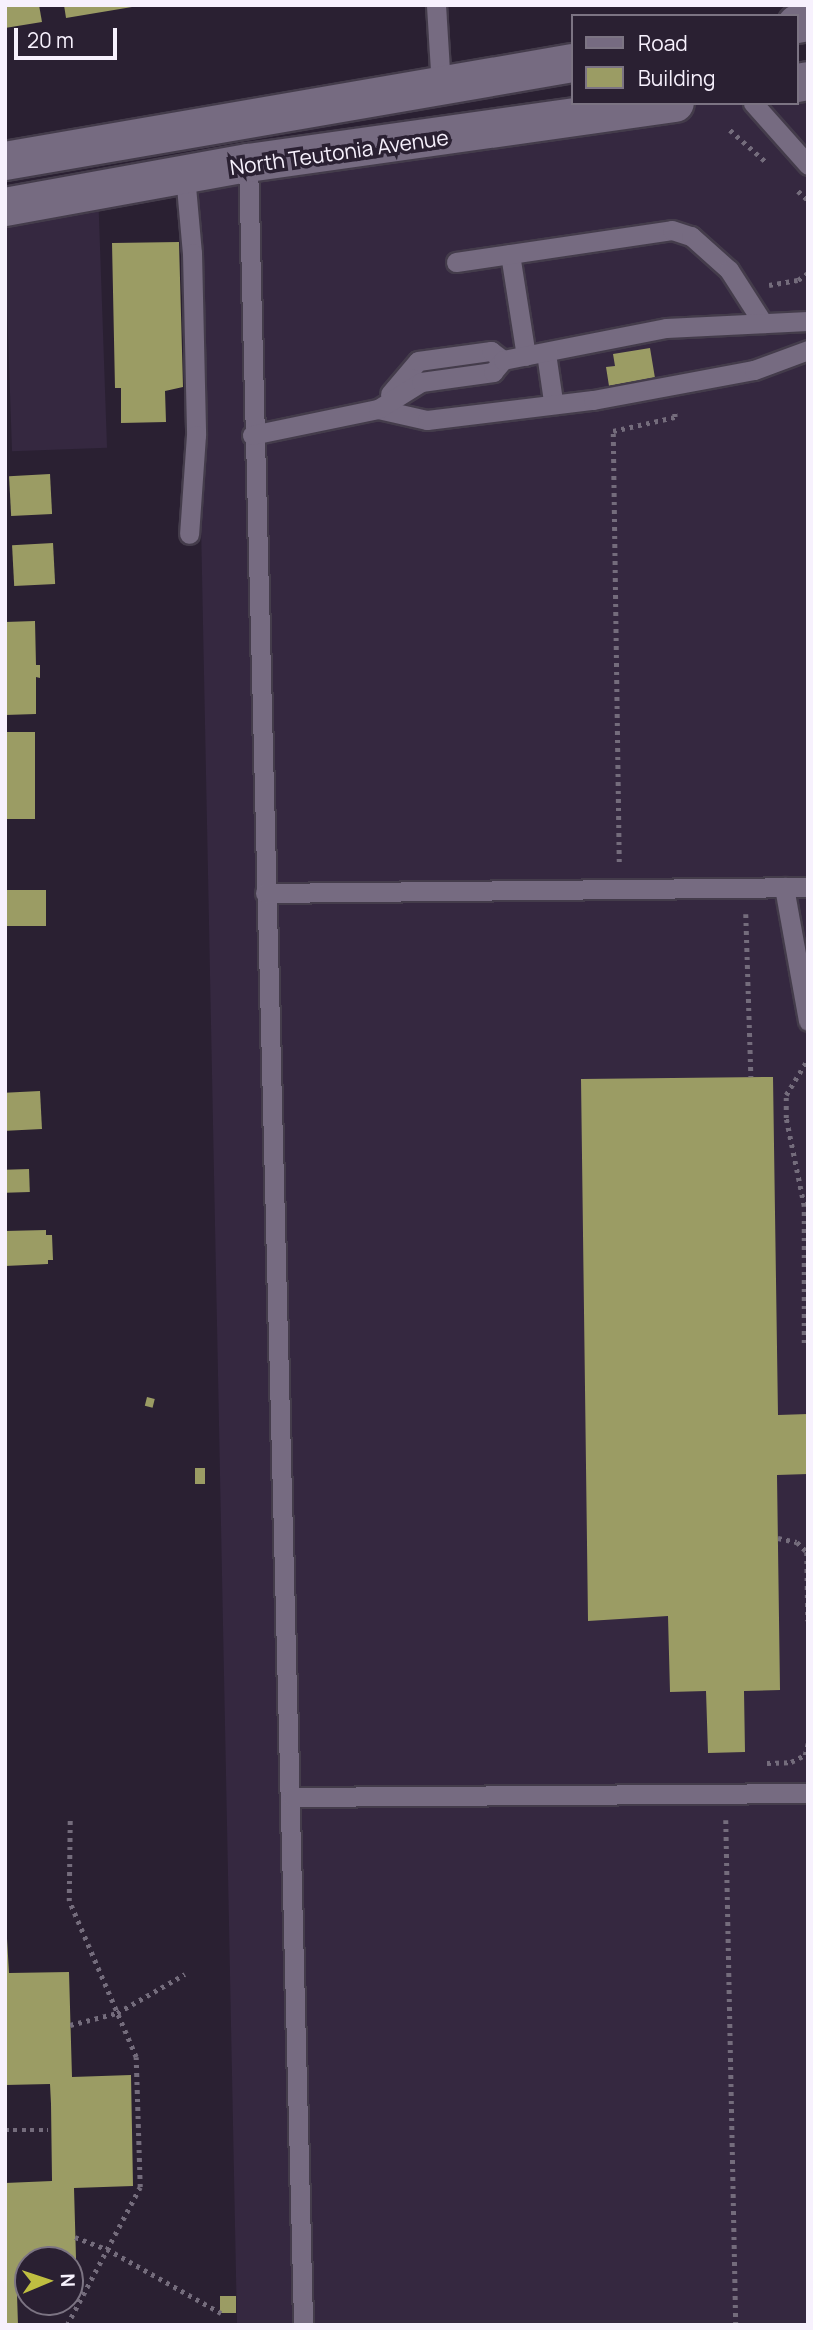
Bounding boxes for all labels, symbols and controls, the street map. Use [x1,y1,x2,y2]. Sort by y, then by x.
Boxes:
scale bar [18,14,121,58]
legend [572,14,799,105]
text: 20 m [27,26,74,54]
text: Road [638,29,688,57]
text: Building [638,64,715,92]
street label: North Teutonia Avenue [228,124,450,180]
north arrow [14,2246,84,2316]
text: N [55,2273,81,2288]

